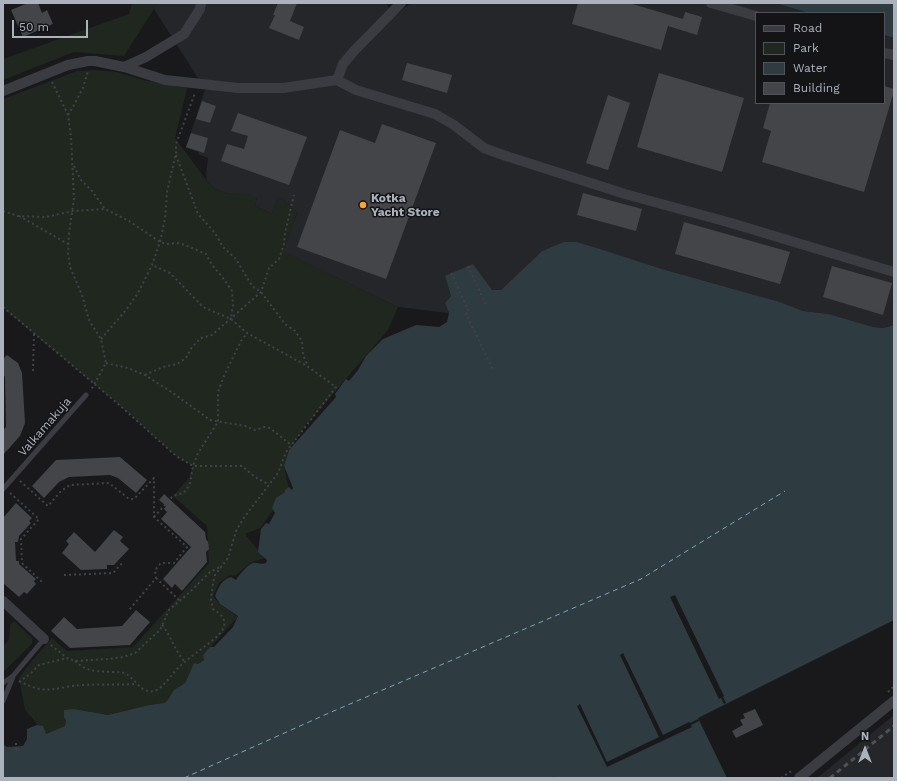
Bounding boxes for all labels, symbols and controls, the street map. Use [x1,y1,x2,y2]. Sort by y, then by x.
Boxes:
scale bar [14,12,90,38]
legend [755,12,885,104]
text: 50 m [19,20,49,34]
text: Road [793,21,822,35]
text: Park [793,41,819,55]
text: Water [793,61,827,75]
text: Building [793,81,840,95]
place label: Kotka Yacht Store [371,191,440,219]
marker: Kotka Yacht Store [358,200,368,210]
street label: Valkamakuja [15,395,75,459]
north arrow [845,729,885,769]
text: N [861,730,869,743]

